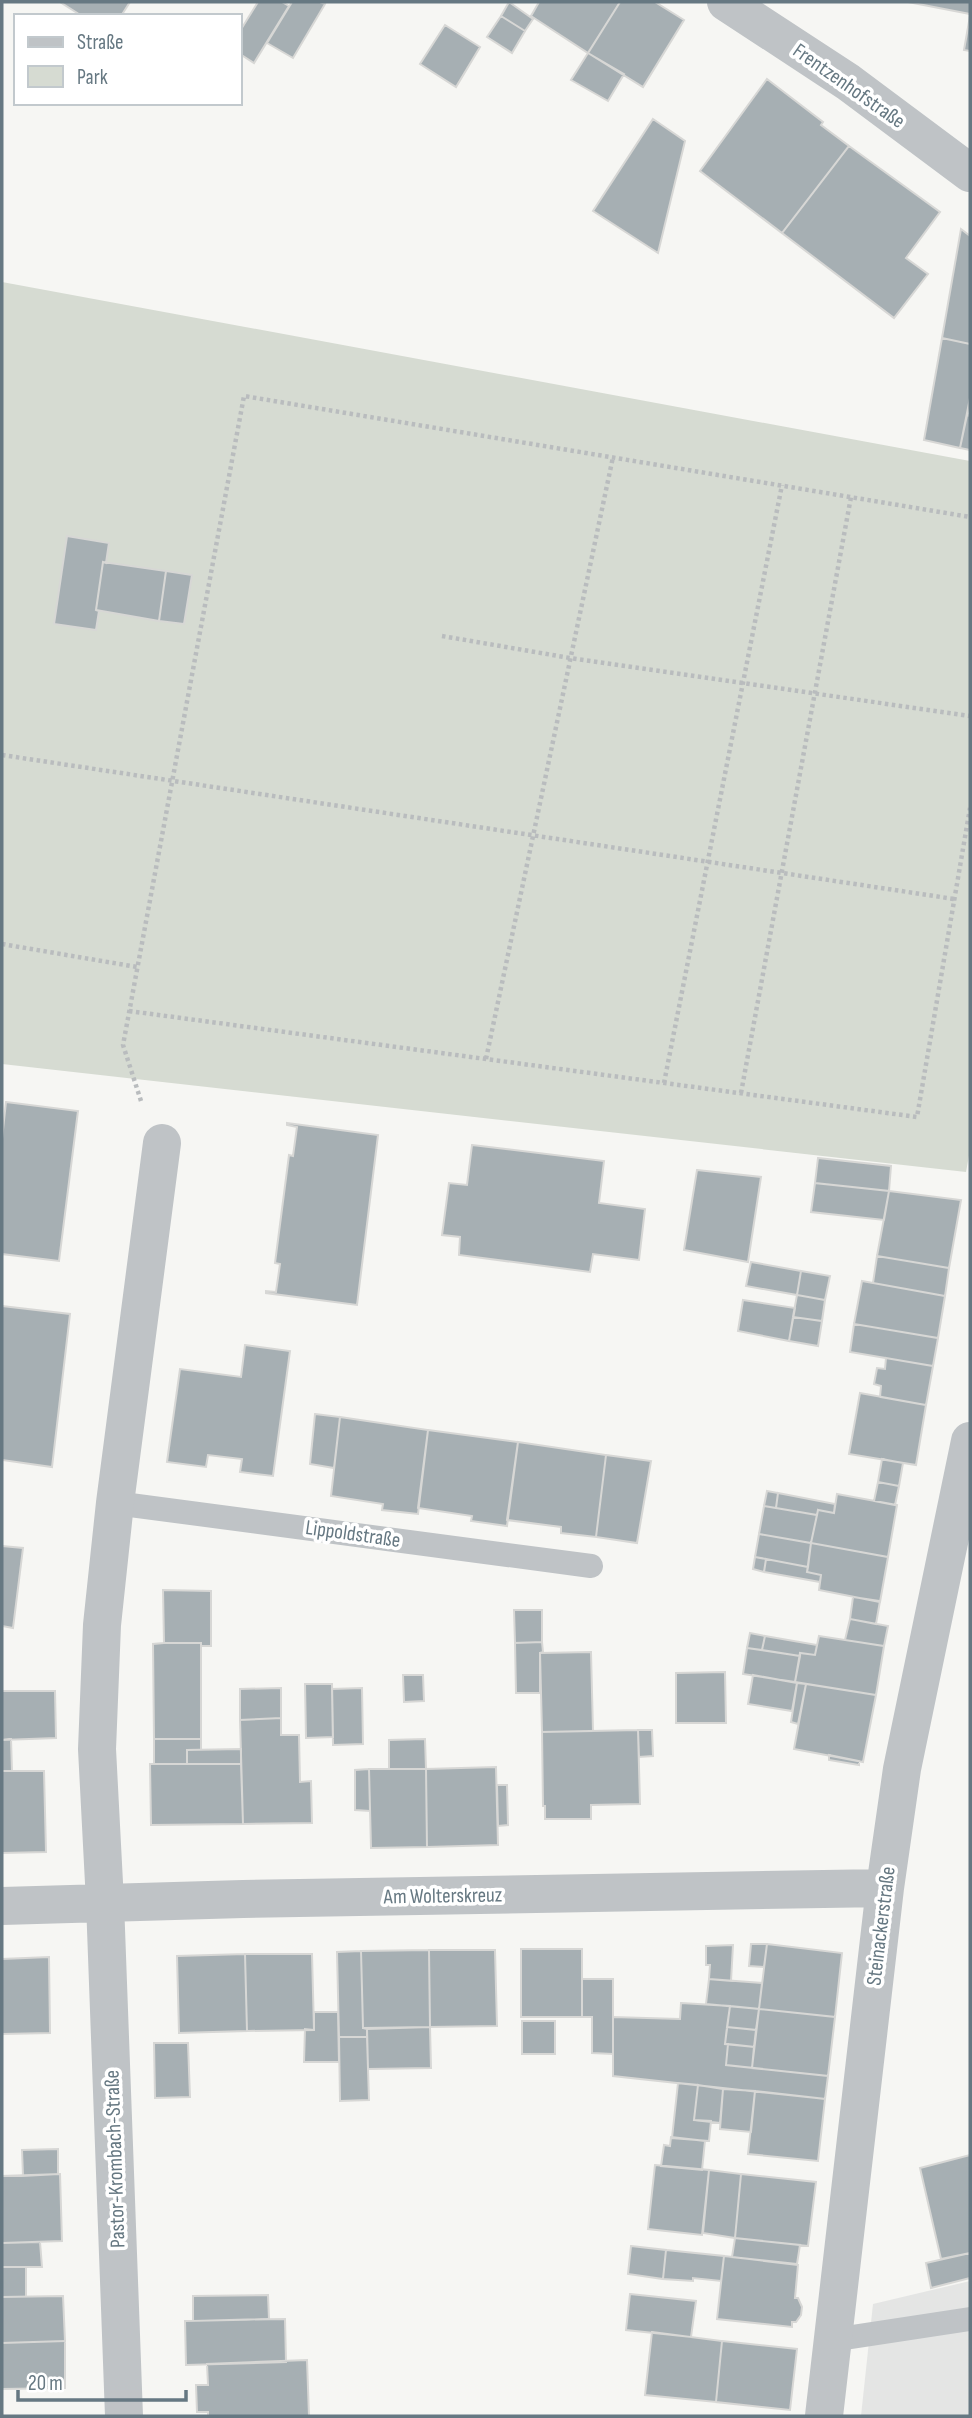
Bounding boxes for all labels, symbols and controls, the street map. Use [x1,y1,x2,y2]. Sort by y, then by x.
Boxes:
legend [14,14,242,105]
text: Straße [77,30,123,55]
street label: Frentzenhofstraße [788,38,910,134]
text: Park [77,65,108,90]
street label: Lippoldstraße [304,1515,402,1553]
street label: Steinackerstraße [861,1865,901,1987]
street label: Am Wolterskreuz [383,1882,503,1910]
street label: Pastor-Krombach-Straße [99,2069,131,2249]
scale bar [18,2358,186,2402]
text: 20 m [28,2371,63,2396]

